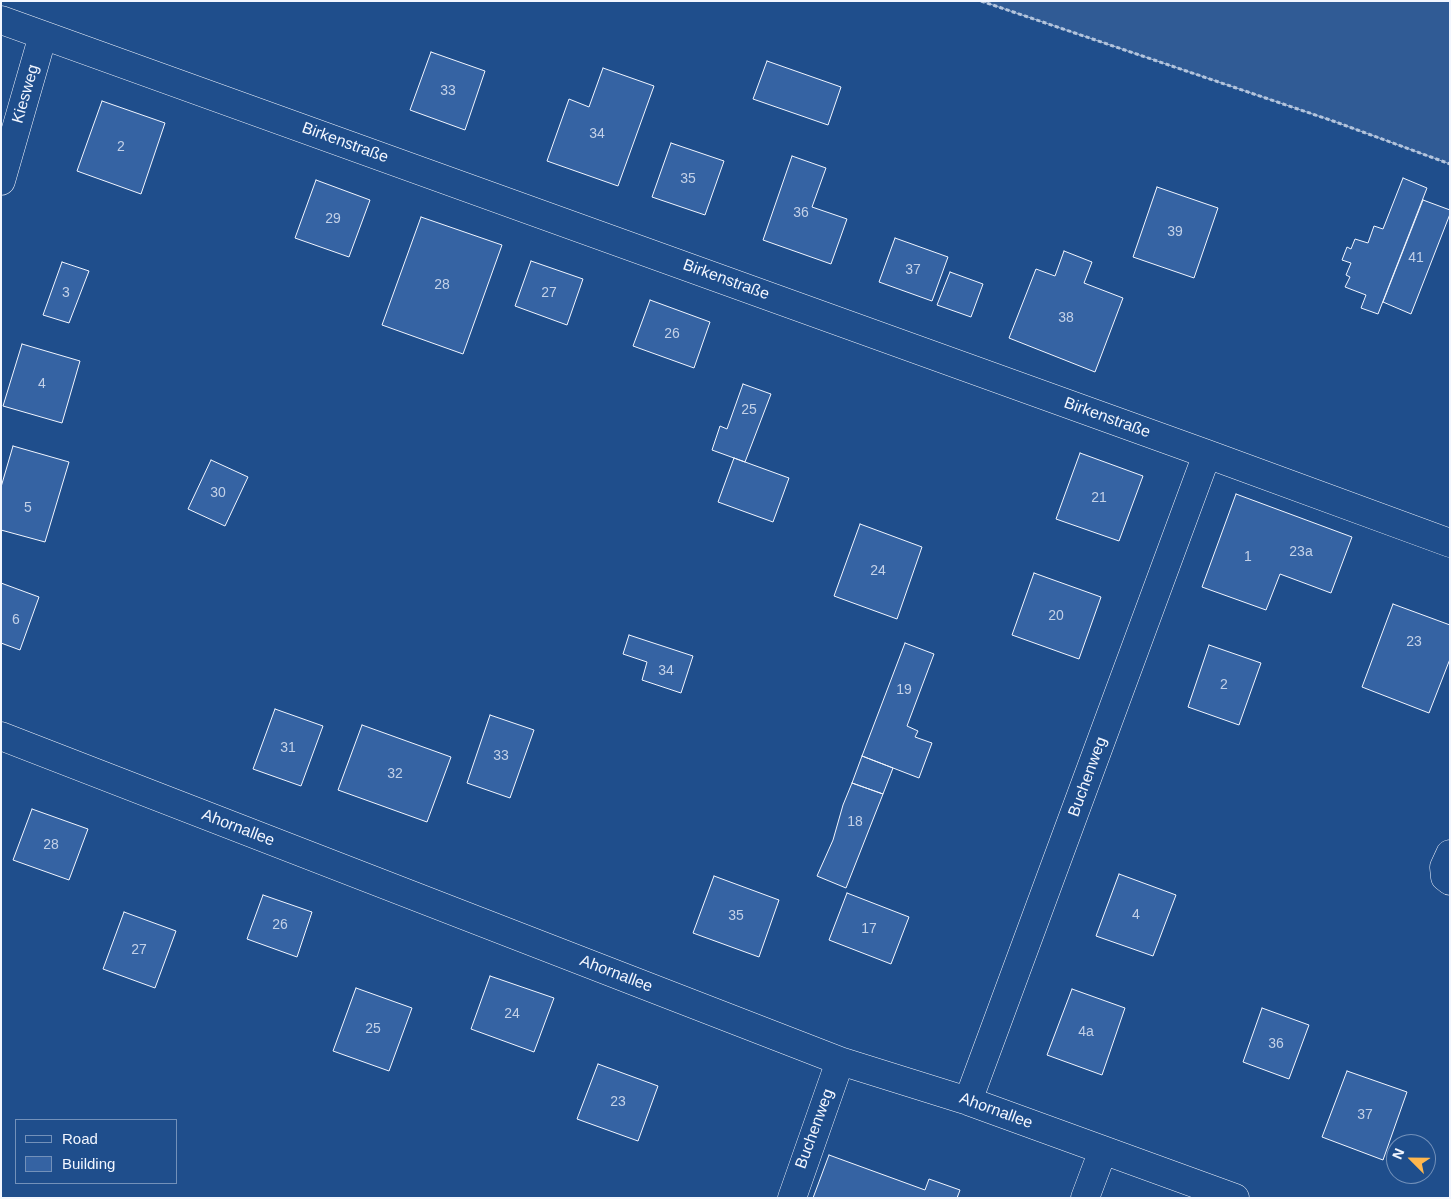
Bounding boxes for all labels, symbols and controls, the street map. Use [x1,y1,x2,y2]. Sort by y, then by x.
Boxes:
street label: Kiesweg [8,62,44,126]
house number: 33 [440,83,456,99]
street label: Birkenstraße [299,118,391,168]
house number: 34 [589,126,605,142]
house number: 2 [117,139,125,155]
house number: 35 [680,171,696,187]
house number: 36 [793,205,809,221]
house number: 29 [325,211,341,227]
house number: 39 [1167,224,1183,240]
house number: 41 [1408,250,1424,266]
street label: Birkenstraße [680,255,772,305]
house number: 37 [905,262,921,278]
house number: 28 [434,277,450,293]
house number: 3 [62,285,70,301]
house number: 27 [541,285,557,301]
house number: 38 [1058,310,1074,326]
house number: 26 [664,326,680,342]
house number: 4 [38,376,46,392]
street label: Birkenstraße [1061,393,1153,443]
house number: 25 [741,402,757,418]
house number: 30 [210,485,226,501]
house number: 21 [1091,490,1107,506]
house number: 5 [24,500,32,516]
house number: 23a [1289,544,1313,560]
house number: 1 [1244,549,1252,565]
house number: 24 [870,563,886,579]
house number: 20 [1048,608,1064,624]
house number: 6 [12,612,20,628]
house number: 23 [1406,634,1422,650]
house number: 34 [658,663,674,679]
house number: 2 [1220,677,1228,693]
house number: 19 [896,682,912,698]
street label: Buchenweg [1065,734,1111,820]
house number: 31 [280,740,296,756]
house number: 33 [493,748,509,764]
house number: 32 [387,766,403,782]
street label: Ahornallee [199,805,277,851]
house number: 18 [847,814,863,830]
house number: 28 [43,837,59,853]
house number: 4 [1132,907,1140,923]
house number: 35 [728,908,744,924]
house number: 26 [272,917,288,933]
house number: 17 [861,921,877,937]
house number: 27 [131,942,147,958]
street label: Ahornallee [577,951,655,997]
house number: 24 [504,1006,520,1022]
house number: 25 [365,1021,381,1037]
house number: 4a [1078,1024,1094,1040]
house number: 36 [1268,1036,1284,1052]
street label: Buchenweg [792,1086,838,1172]
street label: Ahornallee [957,1089,1035,1133]
house number: 23 [610,1094,626,1110]
house number: 37 [1357,1107,1373,1123]
legend [15,1119,178,1184]
text: Road [62,1130,98,1147]
north arrow [1386,1134,1436,1184]
text: N [1389,1146,1407,1161]
text: Building [62,1155,115,1172]

